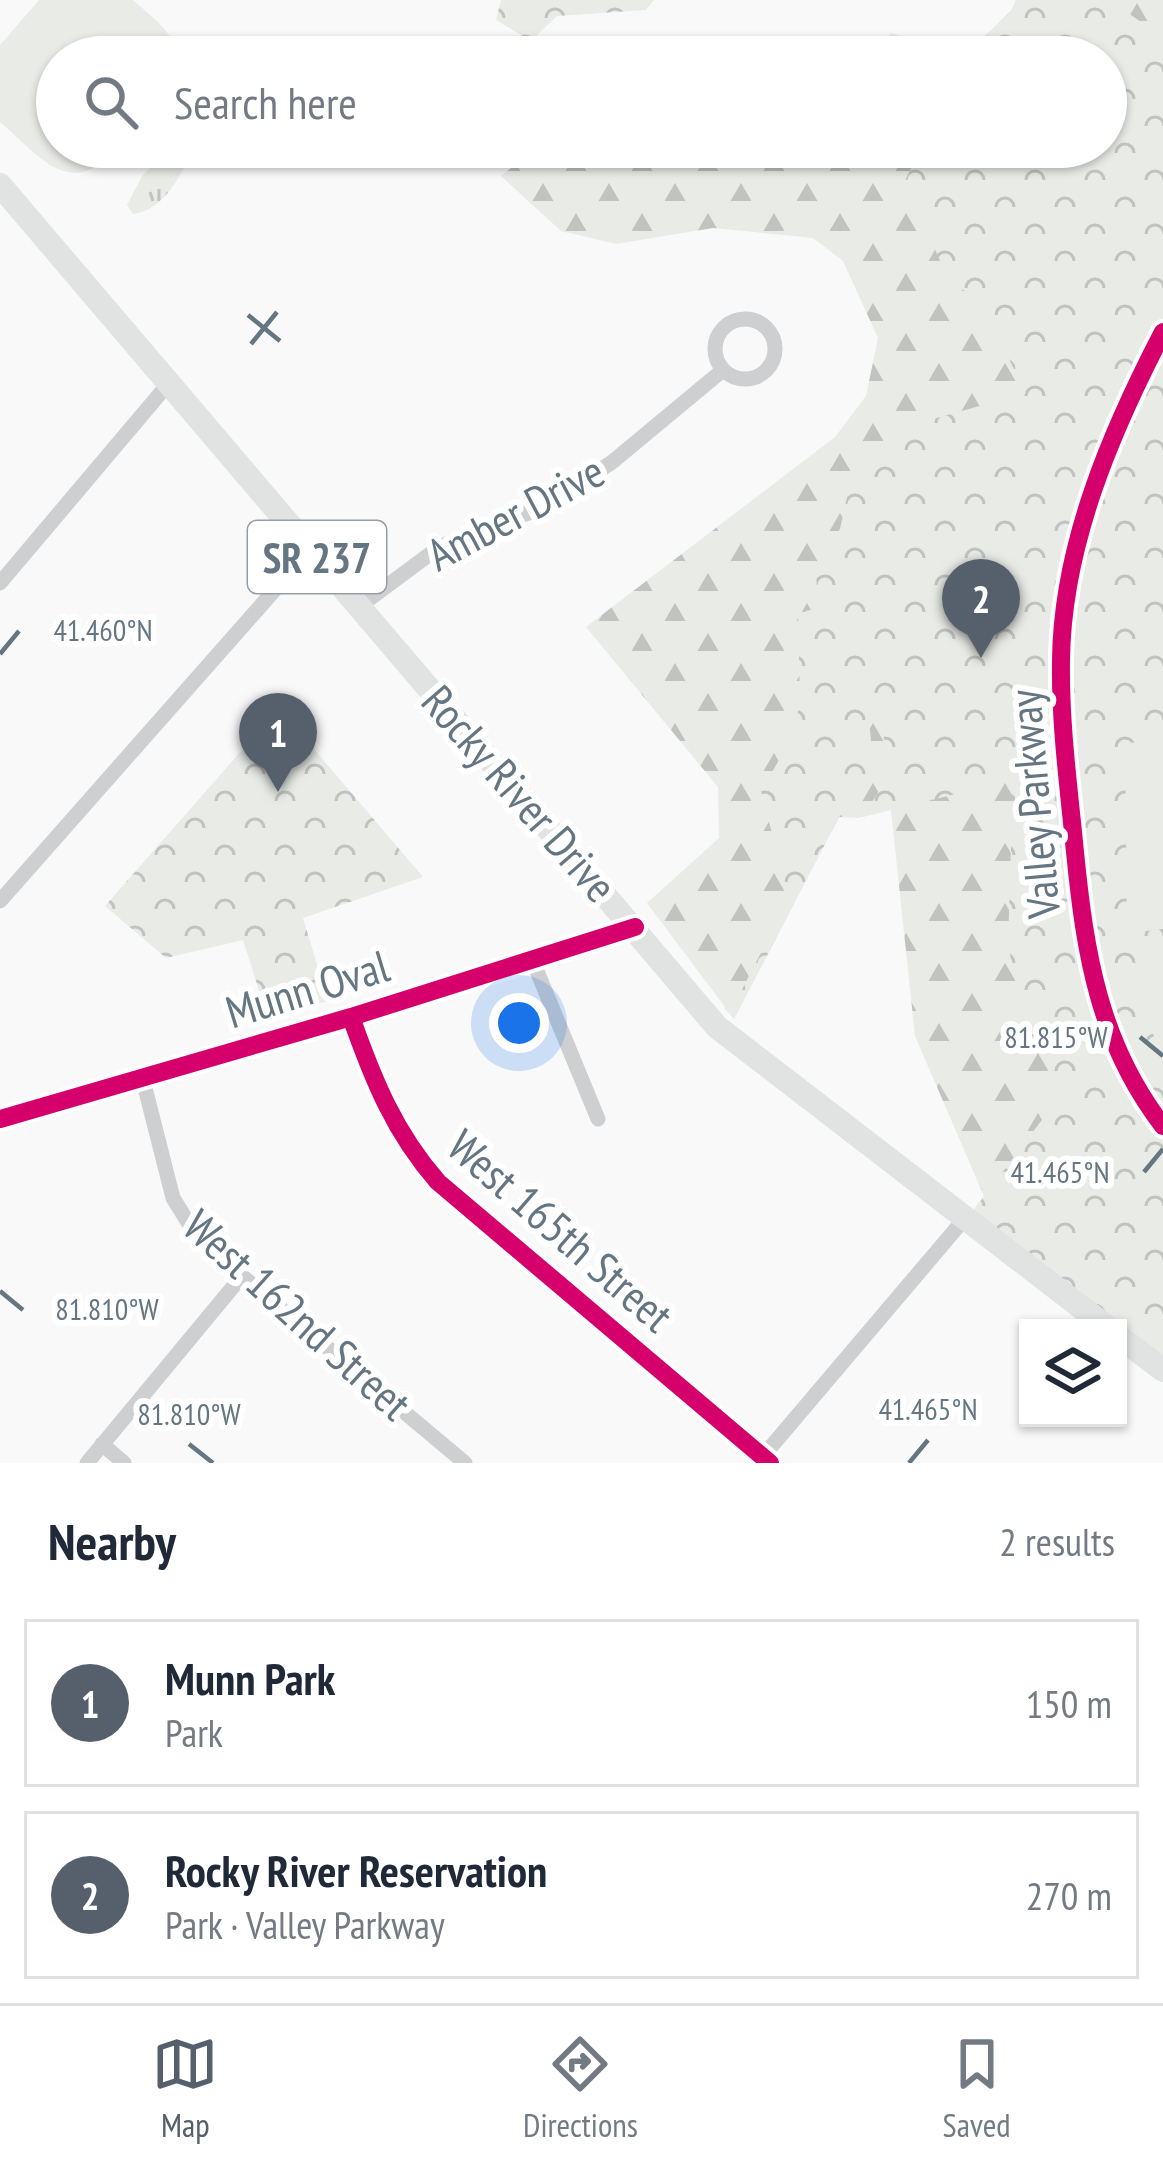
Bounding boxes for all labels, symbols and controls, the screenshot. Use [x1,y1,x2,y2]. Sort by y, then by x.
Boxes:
search box [36,36,1127,168]
icon: search [78,69,144,135]
text: Search here [174,73,357,131]
street label: Amber Drive [416,441,614,583]
road number: SR 237 [248,521,386,593]
pin: 2 [942,559,1020,658]
text: 41.460°N [53,610,153,649]
street label: Rocky River Drive [410,672,630,914]
street label: Valley Parkway [994,687,1072,922]
pin: 1 [239,693,317,792]
street label: Munn Oval [218,936,396,1040]
your location [489,993,549,1053]
text: 81.815°W [1004,1017,1108,1056]
street label: West 165th Street [436,1116,686,1344]
text: 41.465°N [1010,1152,1110,1191]
street label: West 162nd Street [172,1196,425,1432]
text: 81.810°W [55,1289,159,1328]
map controls [1019,1319,1127,1427]
button: layers [1019,1319,1127,1427]
text: 41.465°N [878,1389,978,1428]
text: 81.810°W [137,1394,241,1433]
text: Nearby [48,1508,176,1574]
text: 2 results [999,1516,1115,1567]
text: Munn Park [165,1649,335,1707]
text: 1 [81,1678,99,1729]
text: 150 m [1026,1678,1112,1729]
text: Park [165,1707,223,1758]
text: Rocky River Reservation [165,1841,547,1899]
text: 2 [81,1870,99,1921]
text: 270 m [1026,1870,1112,1921]
text: Park · Valley Parkway [165,1899,445,1950]
tab: Map [152,2031,218,2146]
tab: Directions [523,2031,638,2146]
tab: Saved [943,2031,1011,2146]

